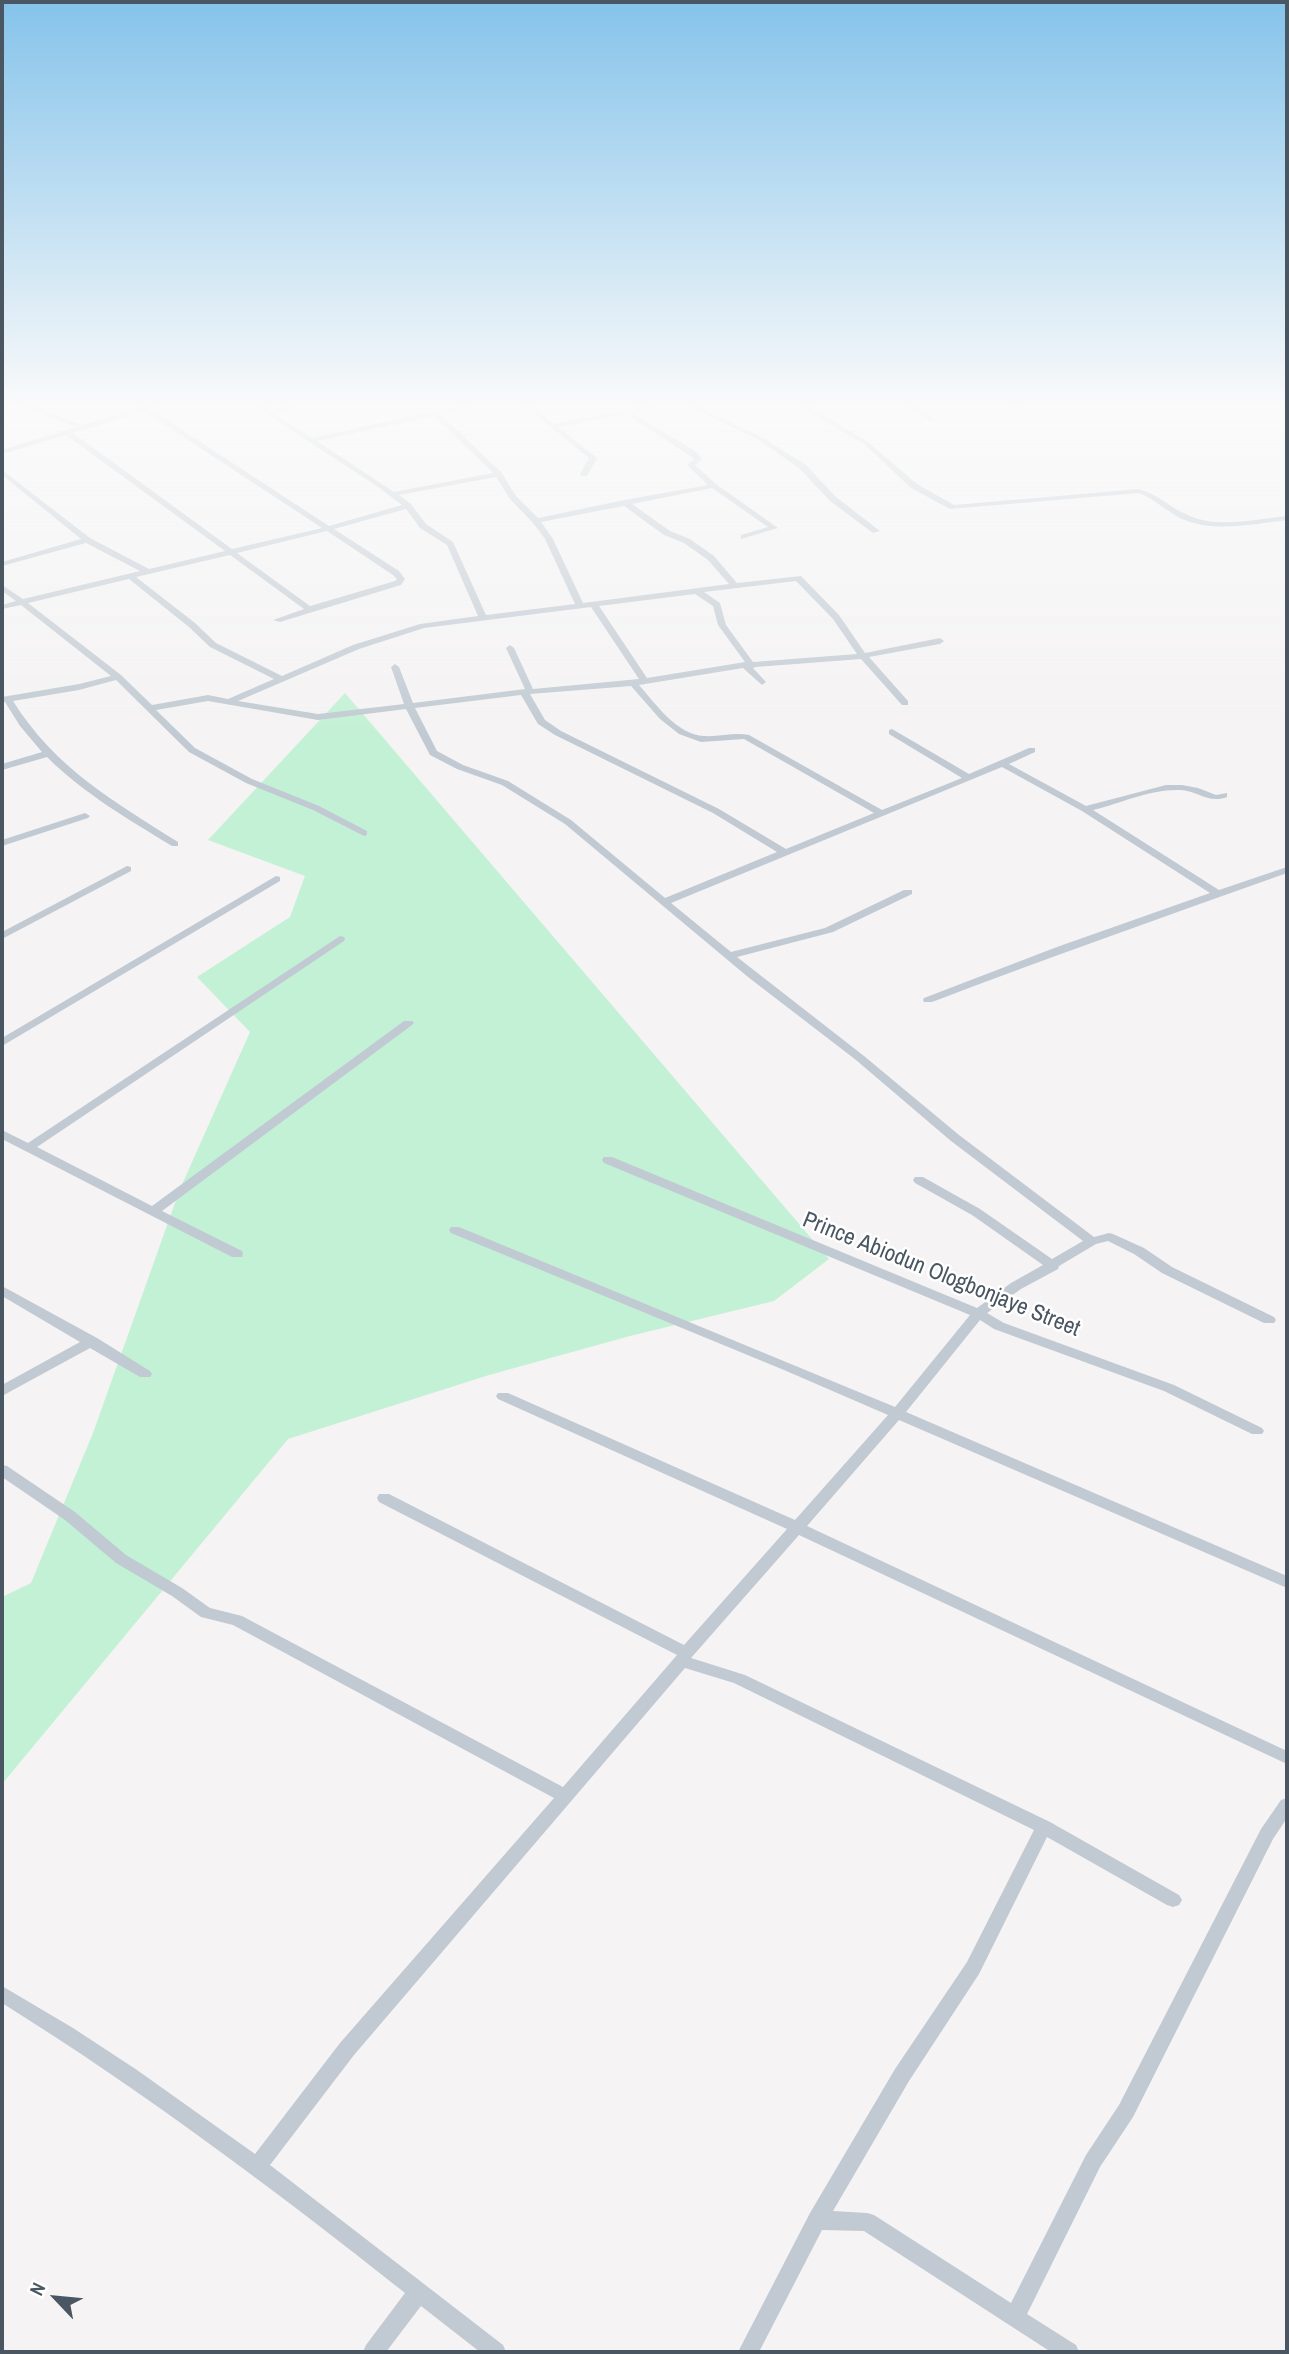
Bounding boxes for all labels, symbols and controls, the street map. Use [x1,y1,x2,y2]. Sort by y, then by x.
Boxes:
street label: Prince Abiodun Ologbonjaye Street [798,1207,1084,1343]
north arrow [21,2263,91,2333]
text: N [23,2278,51,2300]

